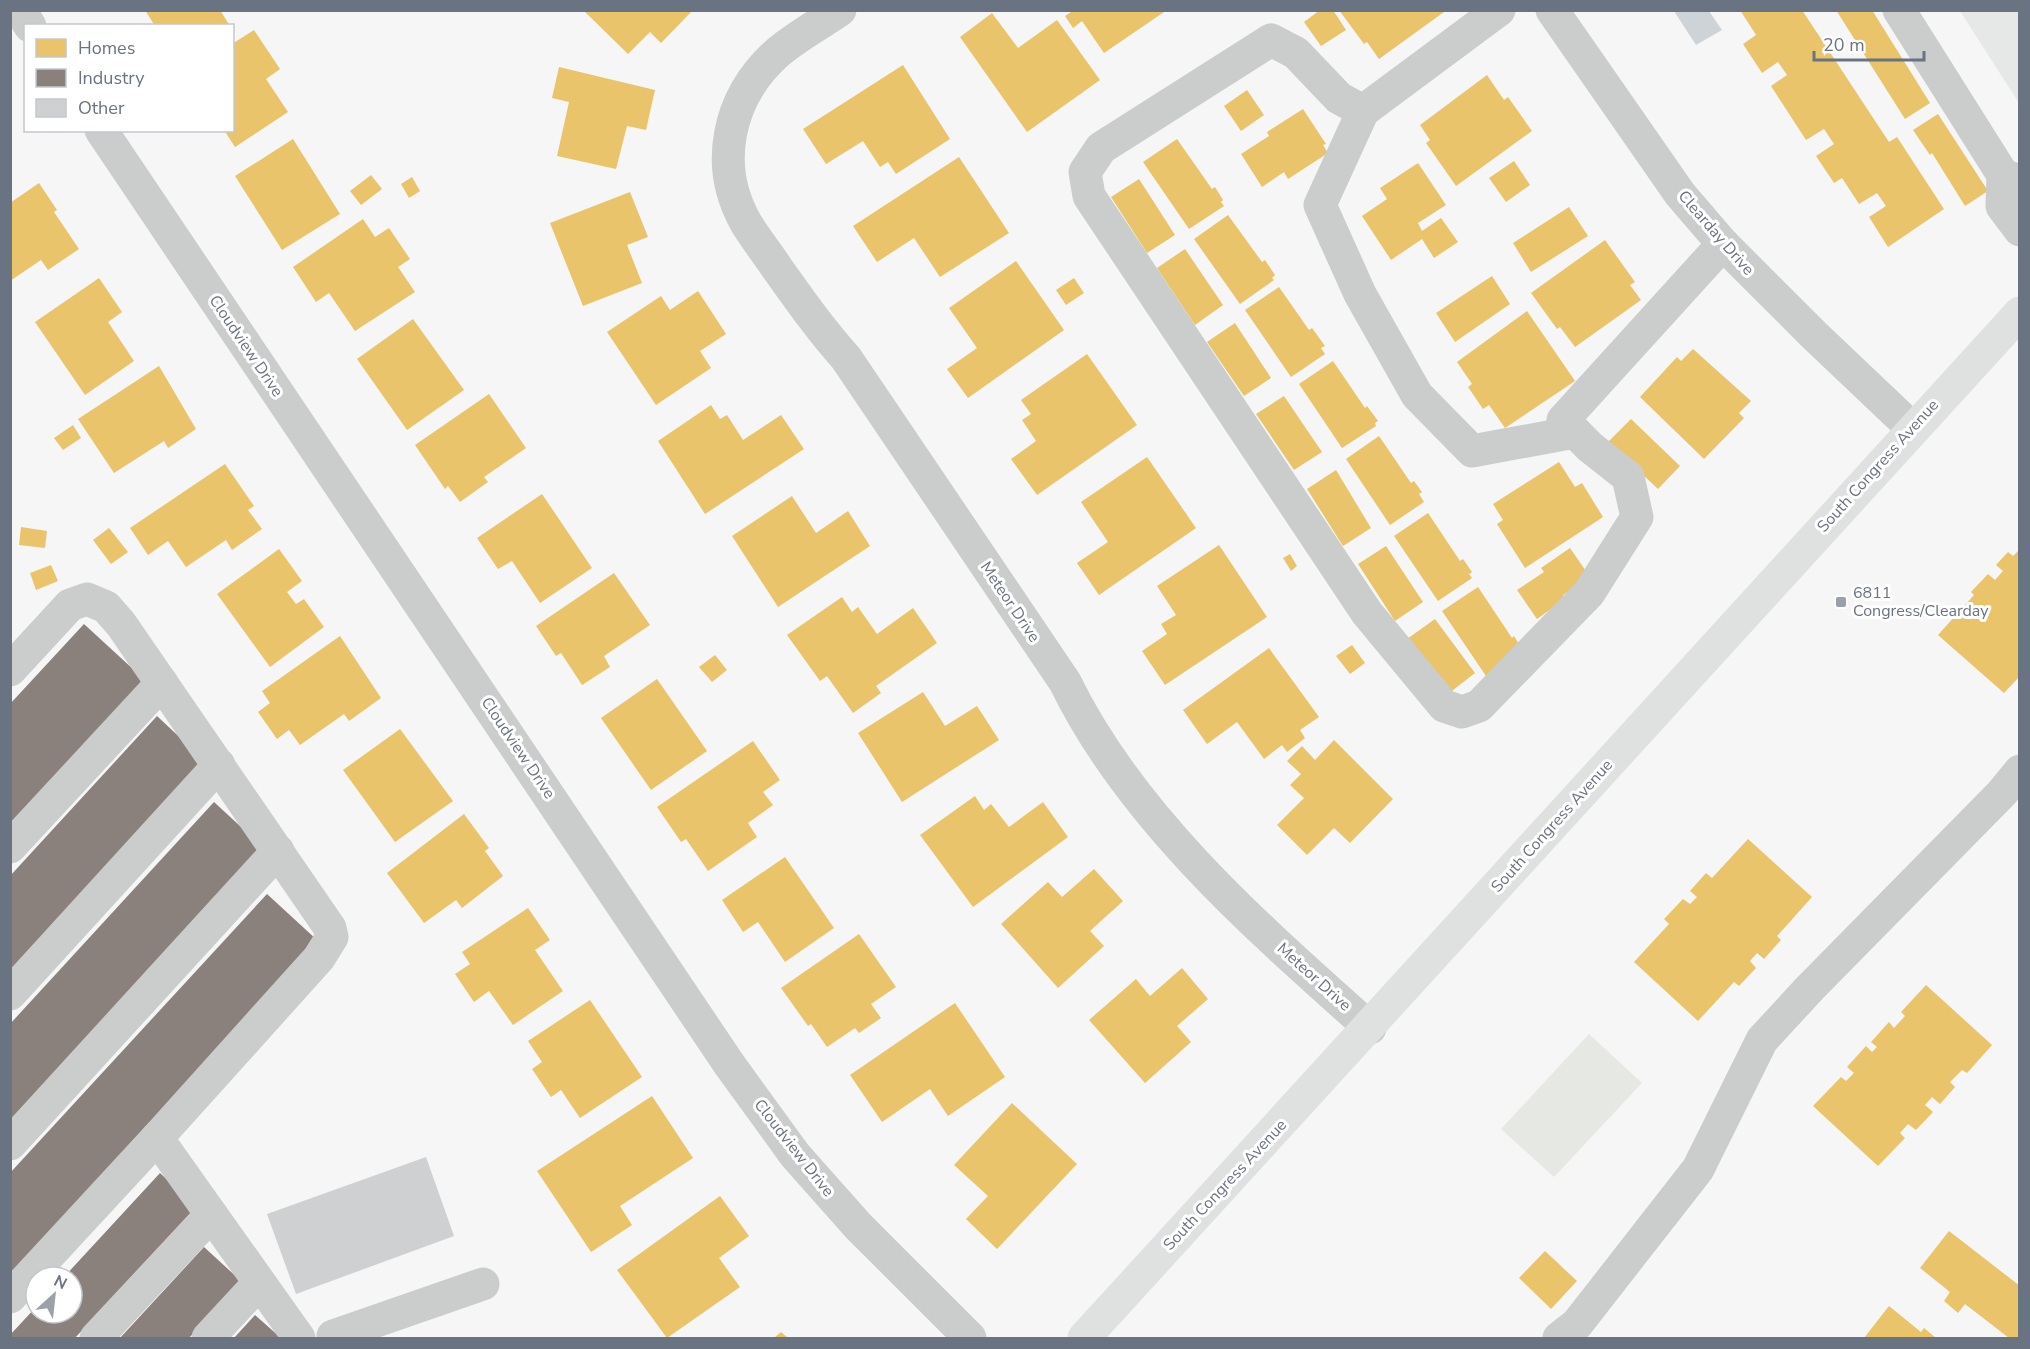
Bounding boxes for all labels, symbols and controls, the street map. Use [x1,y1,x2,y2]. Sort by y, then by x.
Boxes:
legend [24,24,234,132]
scale bar [1814,24,1924,62]
text: 20 m [1823,33,1865,57]
text: Homes [78,36,135,60]
text: Industry [78,66,145,90]
text: Other [78,96,125,120]
street label: Clearday Drive [1673,186,1759,280]
street label: Cloudview Drive [204,291,288,401]
street label: South Congress Avenue [1812,395,1944,537]
street label: Meteor Drive [975,557,1045,647]
place label: 6811 Congress/Clearday [1853,582,1989,622]
marker: 6811 Congress/Clearday [1834,595,1848,609]
street label: Cloudview Drive [476,693,560,803]
street label: South Congress Avenue [1486,755,1618,897]
street label: Meteor Drive [1272,938,1356,1016]
street label: Cloudview Drive [749,1095,839,1201]
street label: South Congress Avenue [1158,1115,1292,1255]
north arrow [24,1265,84,1325]
text: N [50,1270,71,1295]

